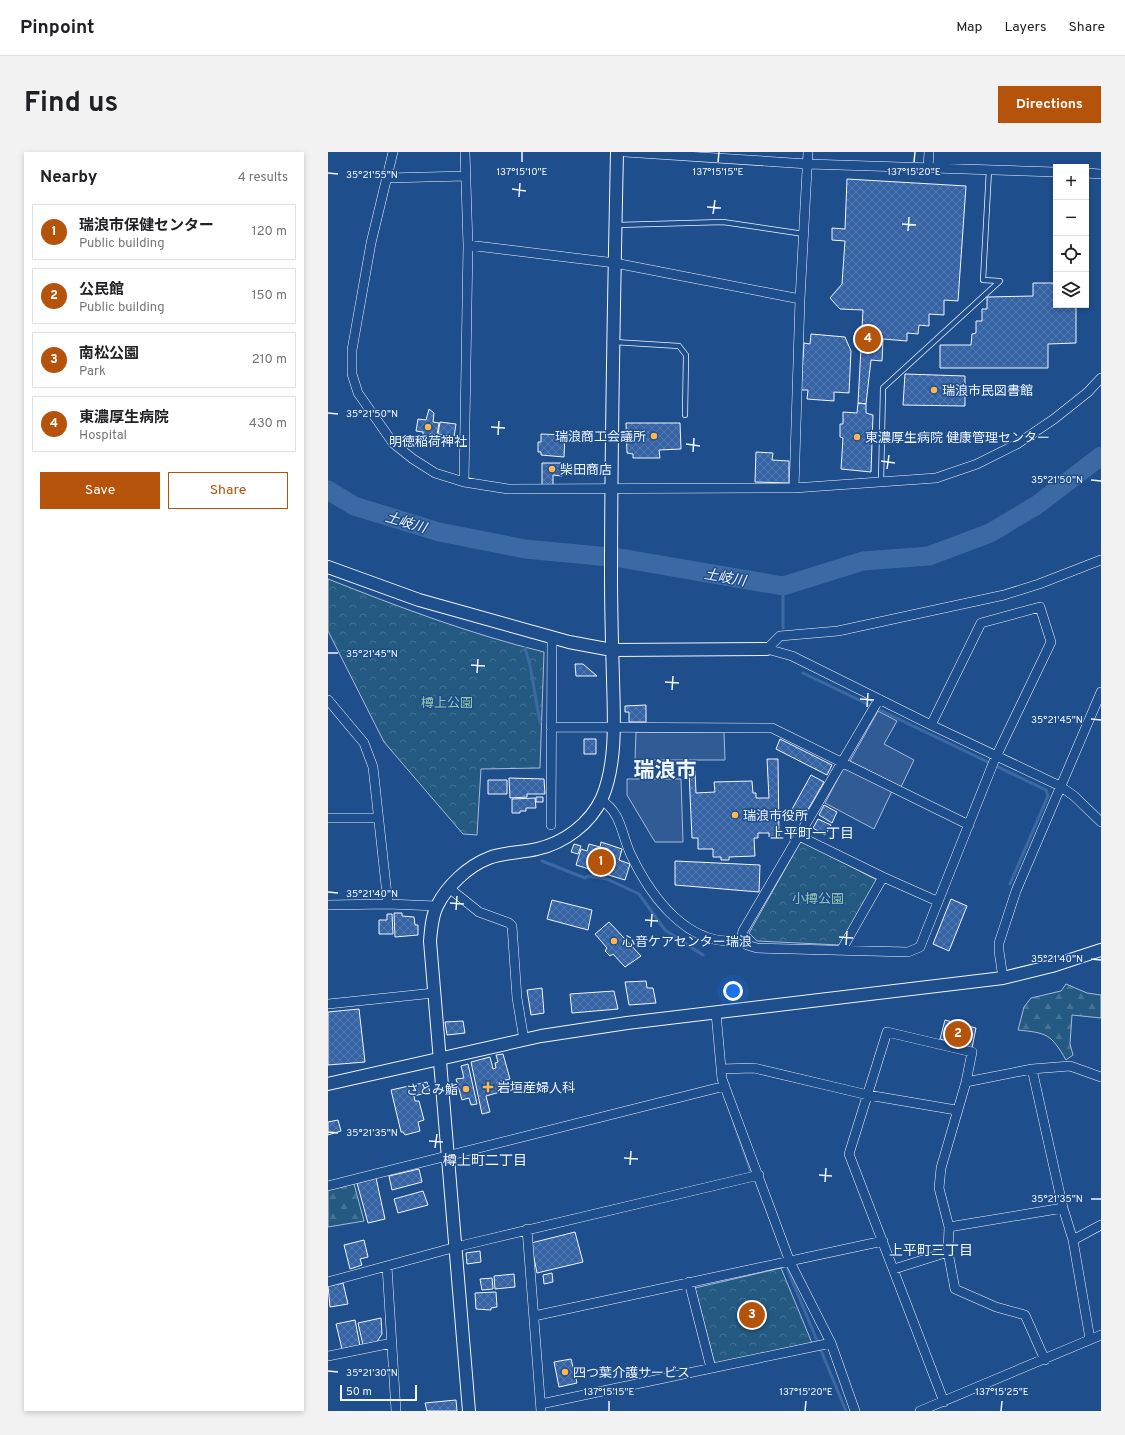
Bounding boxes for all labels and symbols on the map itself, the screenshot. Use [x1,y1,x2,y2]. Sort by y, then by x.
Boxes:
text: 137°15'10"E [496,166,548,179]
text: 137°15'15"E [692,166,744,179]
text: 137°15'20"E [887,166,941,179]
text: 35°21'55"N [346,169,398,182]
pin: 4 [855,324,881,354]
place label: 瑞浪市民図書館 [942,384,1033,400]
marker: 瑞浪市民図書館 [929,385,939,395]
text: 35°21'50"N [346,408,398,421]
marker: 明徳稲荷神社 [423,422,433,432]
place label: 瑞浪商工会議所 [555,430,646,446]
marker: 瑞浪商工会議所 [649,431,659,441]
place label: 東濃厚生病院 健康管理センター [865,431,1050,447]
marker: 東濃厚生病院 健康管理センター [852,432,862,442]
place label: 明徳稲荷神社 [389,434,467,451]
place label: 柴田商店 [560,463,612,479]
marker: 柴田商店 [547,464,557,474]
text: 35°21'50"N [1031,474,1083,487]
water label: 土岐川 [383,509,430,538]
water label: 土岐川 [703,566,749,591]
text: 35°21'45"N [346,648,398,661]
park label: 樽上公園 [421,696,473,712]
text: 35°21'45"N [1031,714,1083,727]
district label: 瑞浪市 [634,758,697,785]
place label: 瑞浪市役所 [743,809,808,825]
marker: 瑞浪市役所 [730,810,740,820]
district label: 上平町一丁目 [770,826,854,843]
pin: 1 [588,847,614,877]
text: 35°21'40"N [346,888,398,901]
park label: 小樽公園 [792,892,844,908]
place label: 心音ケアセンター瑞浪 [622,935,752,951]
marker: 心音ケアセンター瑞浪 [609,936,619,946]
text: 35°21'40"N [1031,953,1083,966]
your location [723,981,743,1001]
pin: 2 [945,1019,971,1049]
marker: 岩垣産婦人科 [482,1081,494,1093]
place label: 岩垣産婦人科 [497,1081,575,1097]
place label: さとみ鮨 [406,1083,458,1099]
marker: さとみ鮨 [461,1084,471,1094]
text: 35°21'35"N [346,1127,398,1140]
district label: 樽上町二丁目 [443,1153,527,1170]
text: 35°21'35"N [1031,1193,1083,1206]
district label: 上平町三丁目 [889,1243,973,1260]
pin: 3 [739,1300,765,1330]
place label: 四つ葉介護サービス [573,1366,690,1382]
text: 35°21'30"N [346,1367,398,1380]
marker: 四つ葉介護サービス [560,1367,570,1377]
scale bar [340,1383,417,1402]
text: 137°15'15"E [583,1386,635,1399]
text: 137°15'20"E [779,1386,833,1399]
text: 137°15'25"E [975,1386,1029,1399]

